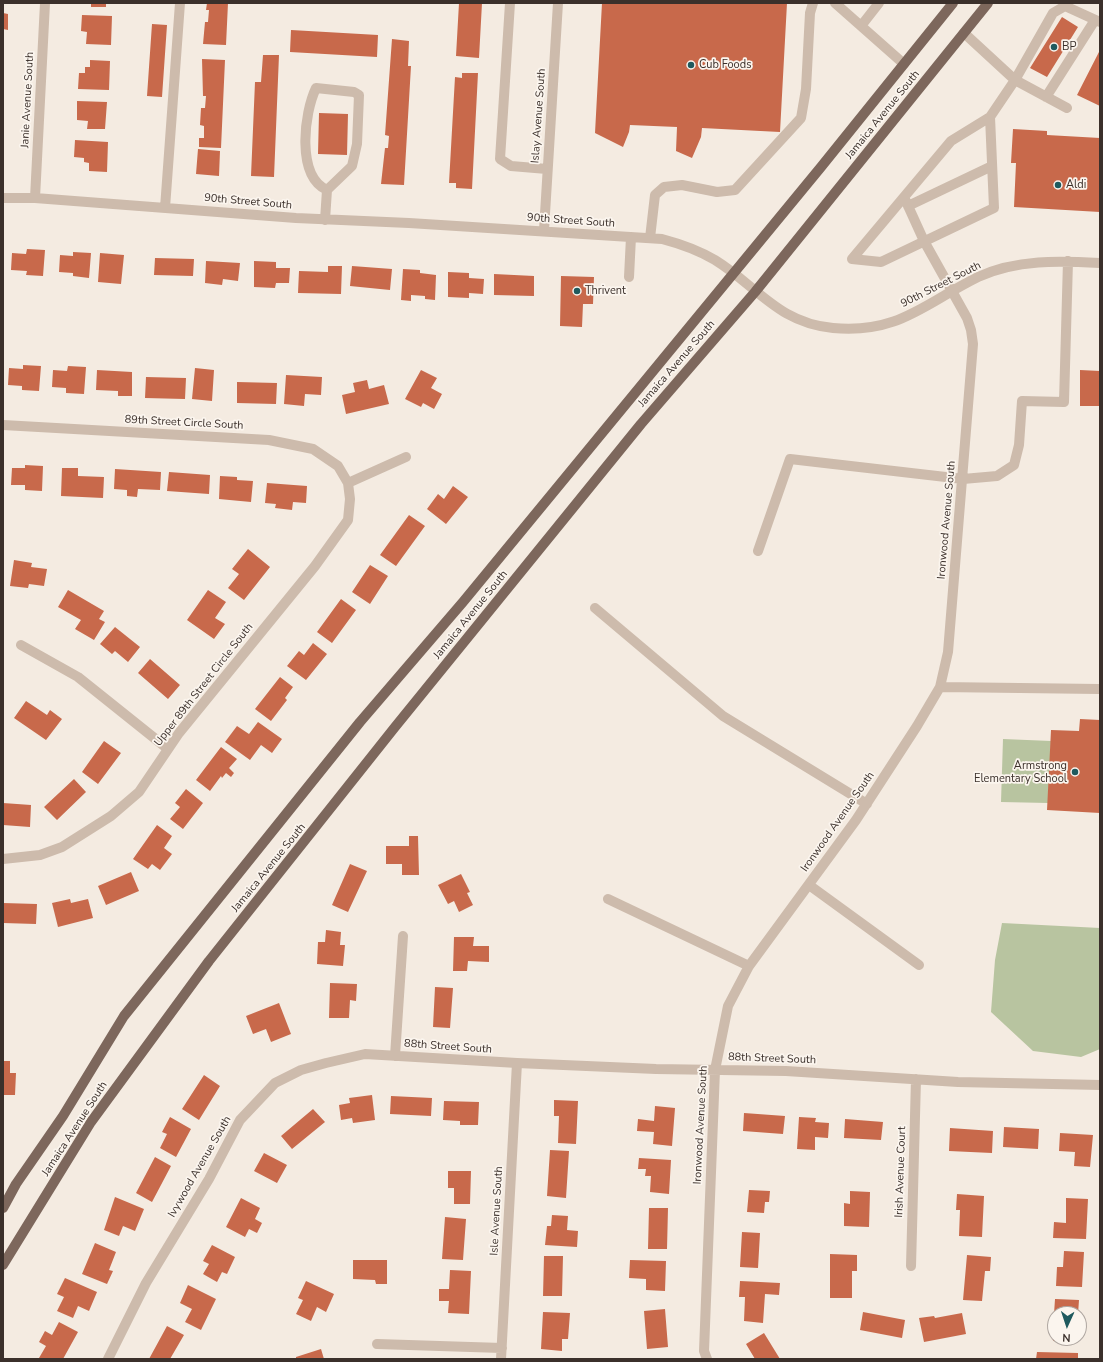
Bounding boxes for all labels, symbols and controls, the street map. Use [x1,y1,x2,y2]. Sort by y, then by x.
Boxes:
place label: BP [1062,40,1076,54]
marker: BP [1049,42,1059,52]
street label: Janie Avenue South [19,52,37,148]
place label: Cub Foods [699,58,751,72]
marker: Cub Foods [686,60,696,70]
street label: Islay Avenue South [529,68,549,164]
street label: Jamaica Avenue South [843,68,923,162]
place label: Aldi [1066,178,1086,192]
marker: Aldi [1053,180,1063,190]
street label: 90th Street South [204,192,292,212]
street label: 90th Street South [527,211,615,231]
street label: 90th Street South [899,259,983,311]
place label: Thrivent [585,284,626,298]
marker: Thrivent [572,286,582,296]
street label: Jamaica Avenue South [636,318,718,410]
street label: 89th Street Circle South [124,413,244,433]
street label: Ironwood Avenue South [935,460,959,580]
street label: Jamaica Avenue South [431,568,511,662]
street label: Upper 89th Street Circle South [152,621,256,749]
place label: Armstrong Elementary School [974,759,1067,785]
marker: Armstrong Elementary School [1070,767,1080,777]
street label: Ironwood Avenue South [798,769,878,875]
street label: Jamaica Avenue South [229,821,309,915]
street label: 88th Street South [404,1037,492,1057]
street label: 88th Street South [728,1051,816,1067]
street label: Ironwood Avenue South [691,1065,711,1185]
street label: Jamaica Avenue South [39,1079,111,1179]
street label: Ivywood Avenue South [166,1114,234,1220]
street label: Irish Avenue Court [893,1126,909,1218]
street label: Isle Avenue South [488,1166,506,1256]
north arrow [1047,1306,1087,1346]
text: N [1062,1330,1071,1345]

